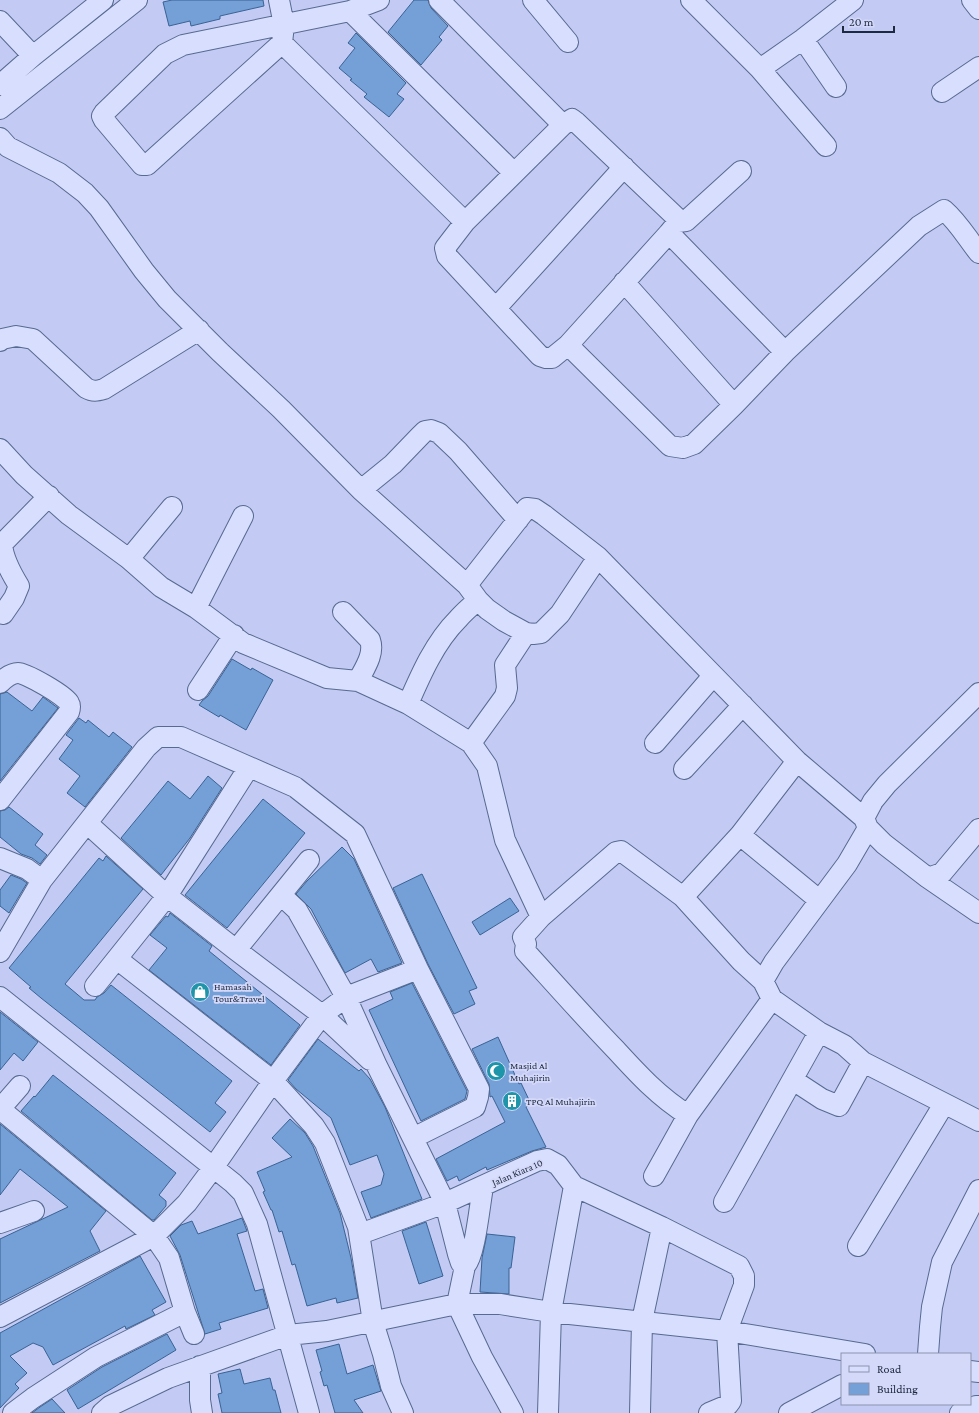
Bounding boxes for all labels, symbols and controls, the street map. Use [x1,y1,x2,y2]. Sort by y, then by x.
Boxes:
scale bar [843,8,894,34]
text: 20 m [849,15,874,29]
shop icon: Hamasah Tour&Travel [189,981,211,1003]
place label: Hamasah Tour&Travel [214,981,265,1004]
mosque icon: Masjid Al Muhajirin [485,1060,507,1082]
place label: Masjid Al Muhajirin [510,1060,551,1084]
building icon: TPQ Al Muhajirin [501,1090,523,1112]
place label: TPQ Al Muhajirin [526,1096,596,1108]
street label: Jalan Kiara 10 [489,1157,544,1188]
legend [841,1353,971,1405]
text: Road [877,1362,902,1376]
text: Building [877,1382,918,1396]

